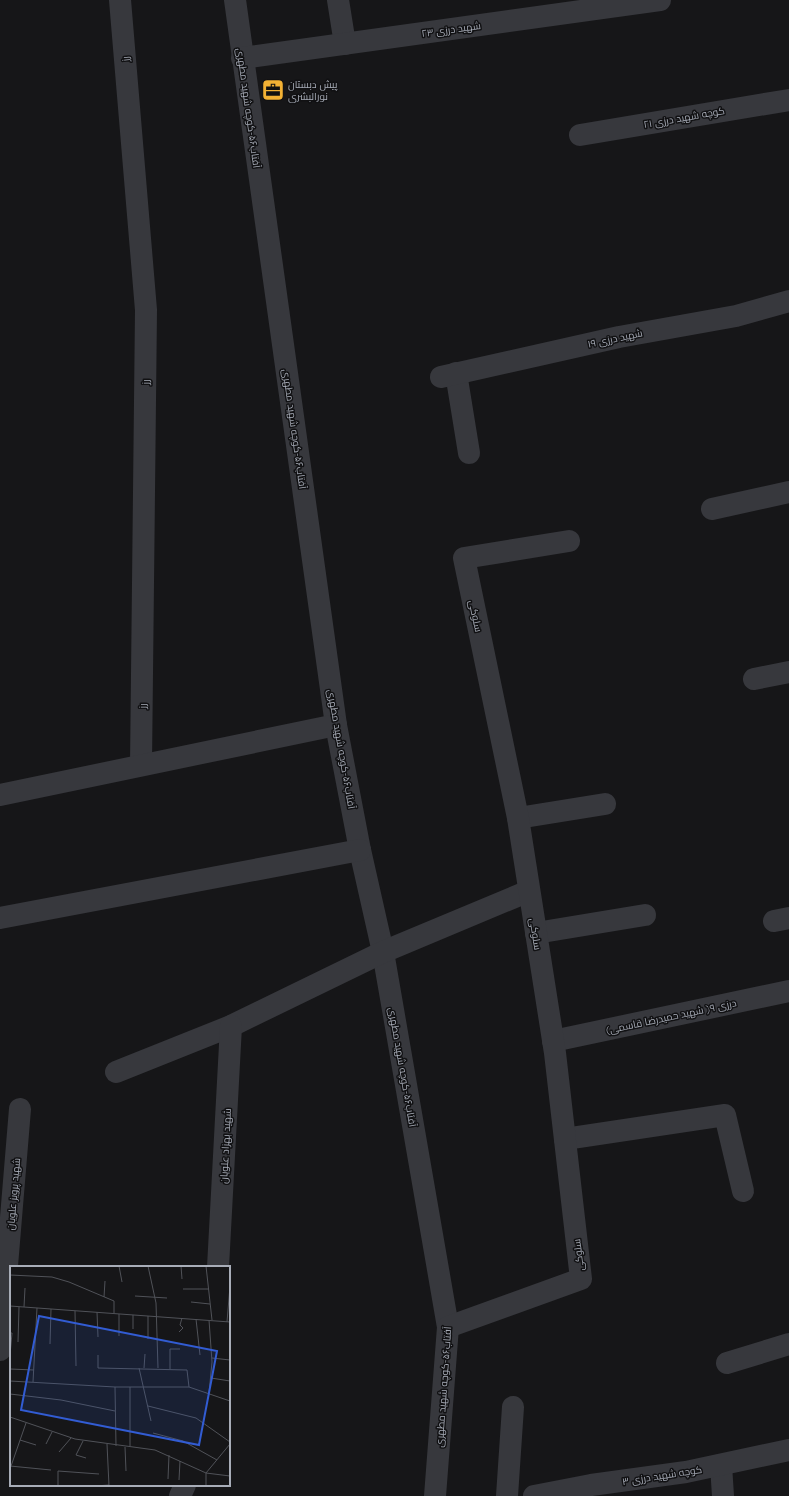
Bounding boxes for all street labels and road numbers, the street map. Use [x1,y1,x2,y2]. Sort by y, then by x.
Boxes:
street label: شهید درزی ۲۳ [421,19,482,40]
street label: آفتاب۵۶-كوچه شهيد مطهری [234,47,263,169]
street label: رز [119,56,132,63]
street label: کوچه شهید درزی ۲۱ [643,104,726,131]
street label: شهید درزی ۱۹ [586,326,644,351]
street label: آفتاب۵۶-كوچه شهيد مطهری [280,368,309,490]
street label: رز [139,379,152,386]
street label: سلوکی [466,599,485,633]
street label: آفتاب۵۶-كوچه شهيد مطهری [325,688,358,810]
street label: رز [136,703,149,710]
street label: سلوکی [527,917,544,951]
street label: درزی ۹( شهید حمیدرضا قاسمی) [605,996,738,1037]
street label: آفتاب۵۶-كوچه شهيد مطهری [386,1006,419,1128]
street label: شهید بهزاد علویان [217,1108,234,1184]
street label: شهید پرویز علویان [4,1157,23,1231]
street label: سلوکی [570,1238,587,1272]
street label: آفتاب۵۶-كوچه شهيد مطهری [433,1326,454,1448]
street label: کوچه شهید درزی ۳ [621,1463,703,1488]

